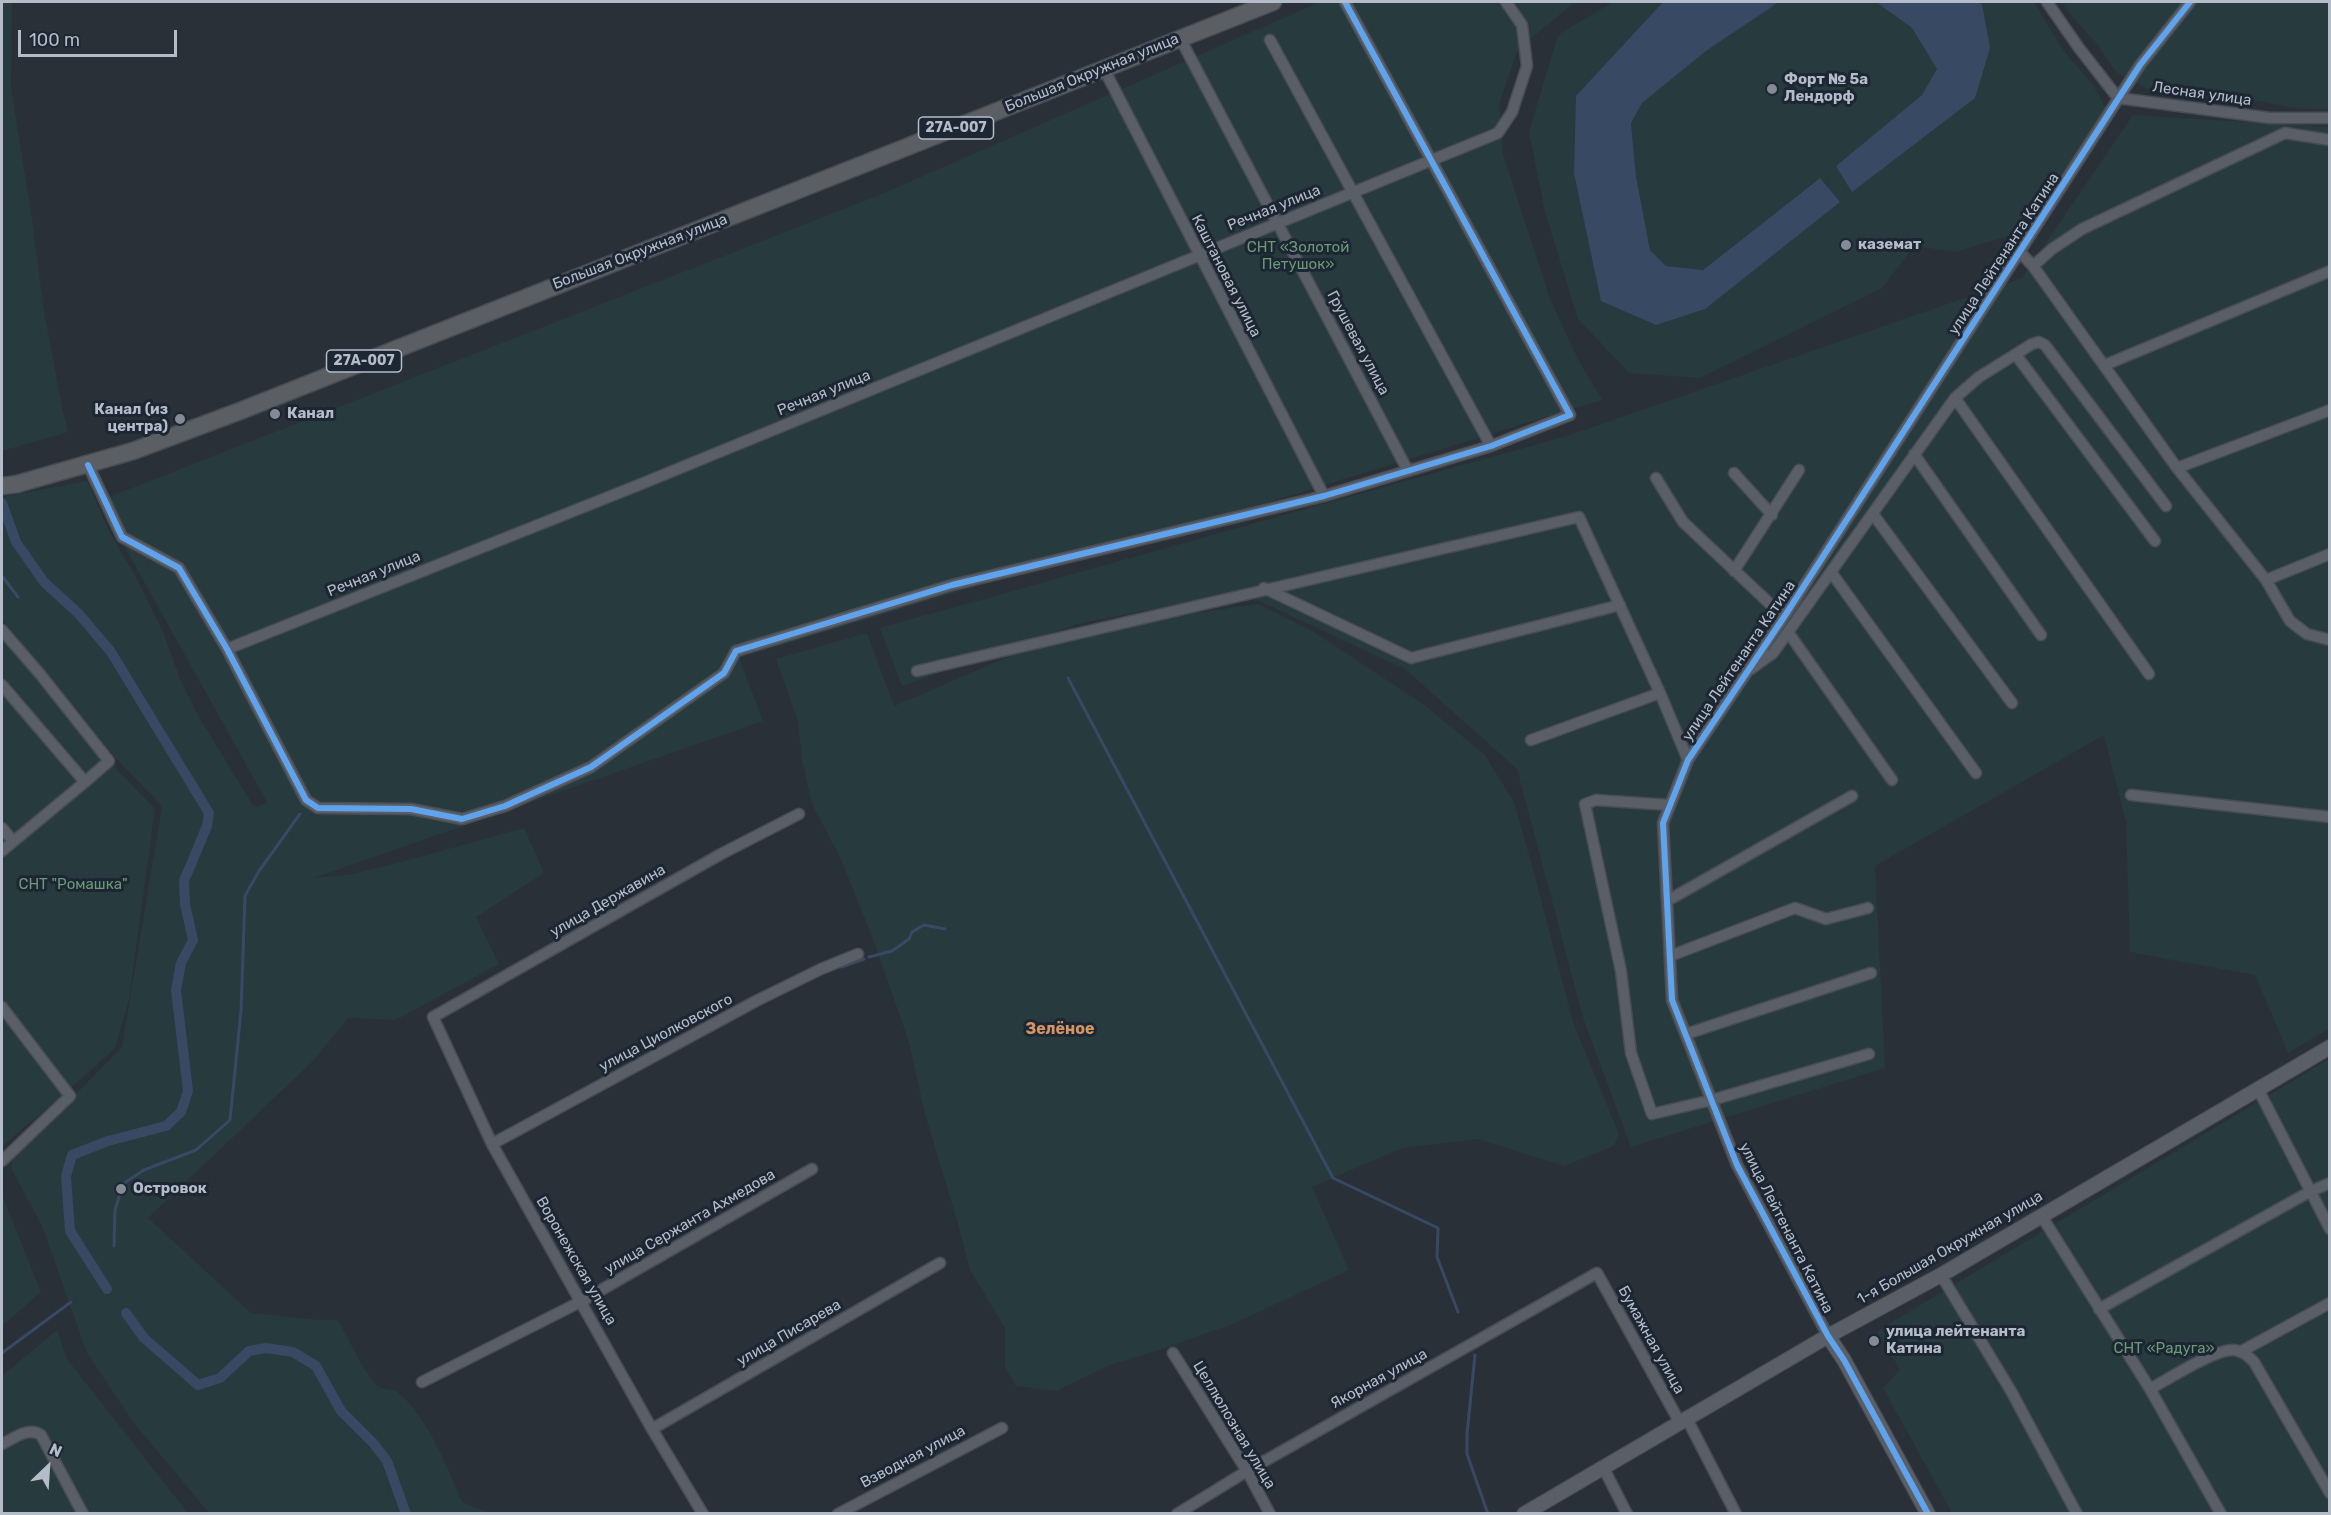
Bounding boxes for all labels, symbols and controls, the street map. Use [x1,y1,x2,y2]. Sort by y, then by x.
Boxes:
scale bar [21,18,180,56]
text: 100 m [29,29,80,51]
street label: Большая Окружная улица [1003,30,1181,116]
place label: Форт № 5а Лендорф [1784,71,1868,106]
street label: Лесная улица [2151,78,2253,110]
marker: Форт № 5а Лендорф [1765,82,1779,96]
road number: 27А-007 [918,117,994,139]
street label: улица Лейтенанта Катина [1945,170,2063,338]
street label: Речная улица [1225,181,1323,235]
street label: Большая Окружная улица [550,210,730,294]
street label: Каштановая улица [1187,212,1265,340]
place label: каземат [1858,236,1921,254]
marker: каземат [1839,238,1853,252]
park label: СНТ «Золотой Петушок» [1247,239,1349,274]
street label: Грушевая улица [1323,288,1393,398]
road number: 27А-007 [326,350,401,372]
street label: Речная улица [775,366,873,420]
place label: Канал (из центра) [94,401,168,436]
place label: Канал [287,405,334,423]
marker: Канал [268,407,282,421]
marker: Канал (из центра) [173,412,187,426]
street label: Речная улица [325,547,423,601]
street label: улица Лейтенанта Катина [1679,577,1799,745]
street label: улица Державина [547,861,669,941]
park label: СНТ "Ромашка" [18,876,128,894]
street label: улица Циолковского [596,990,736,1076]
district label: Зелёное [1025,1019,1095,1039]
street label: улица Лейтенанта Катина [1735,1140,1837,1316]
street label: улица Сержанта Ахмедова [601,1166,779,1278]
place label: Островок [133,1180,207,1198]
marker: Островок [114,1182,128,1196]
street label: 1-я Большая Окружная улица [1854,1187,2046,1309]
street label: Воронежская улица [532,1194,620,1328]
street label: Бумажная улица [1614,1283,1688,1397]
street label: улица Писарева [734,1296,844,1370]
place label: улица лейтенанта Катина [1886,1323,2025,1358]
marker: улица лейтенанта Катина [1867,1334,1881,1348]
park label: СНТ «Радуга» [2113,1340,2215,1358]
street label: Якорная улица [1328,1345,1430,1413]
street label: Целлюлозная улица [1189,1358,1279,1492]
street label: Взводная улица [858,1422,968,1492]
north arrow [18,1437,78,1497]
text: N [47,1439,65,1461]

